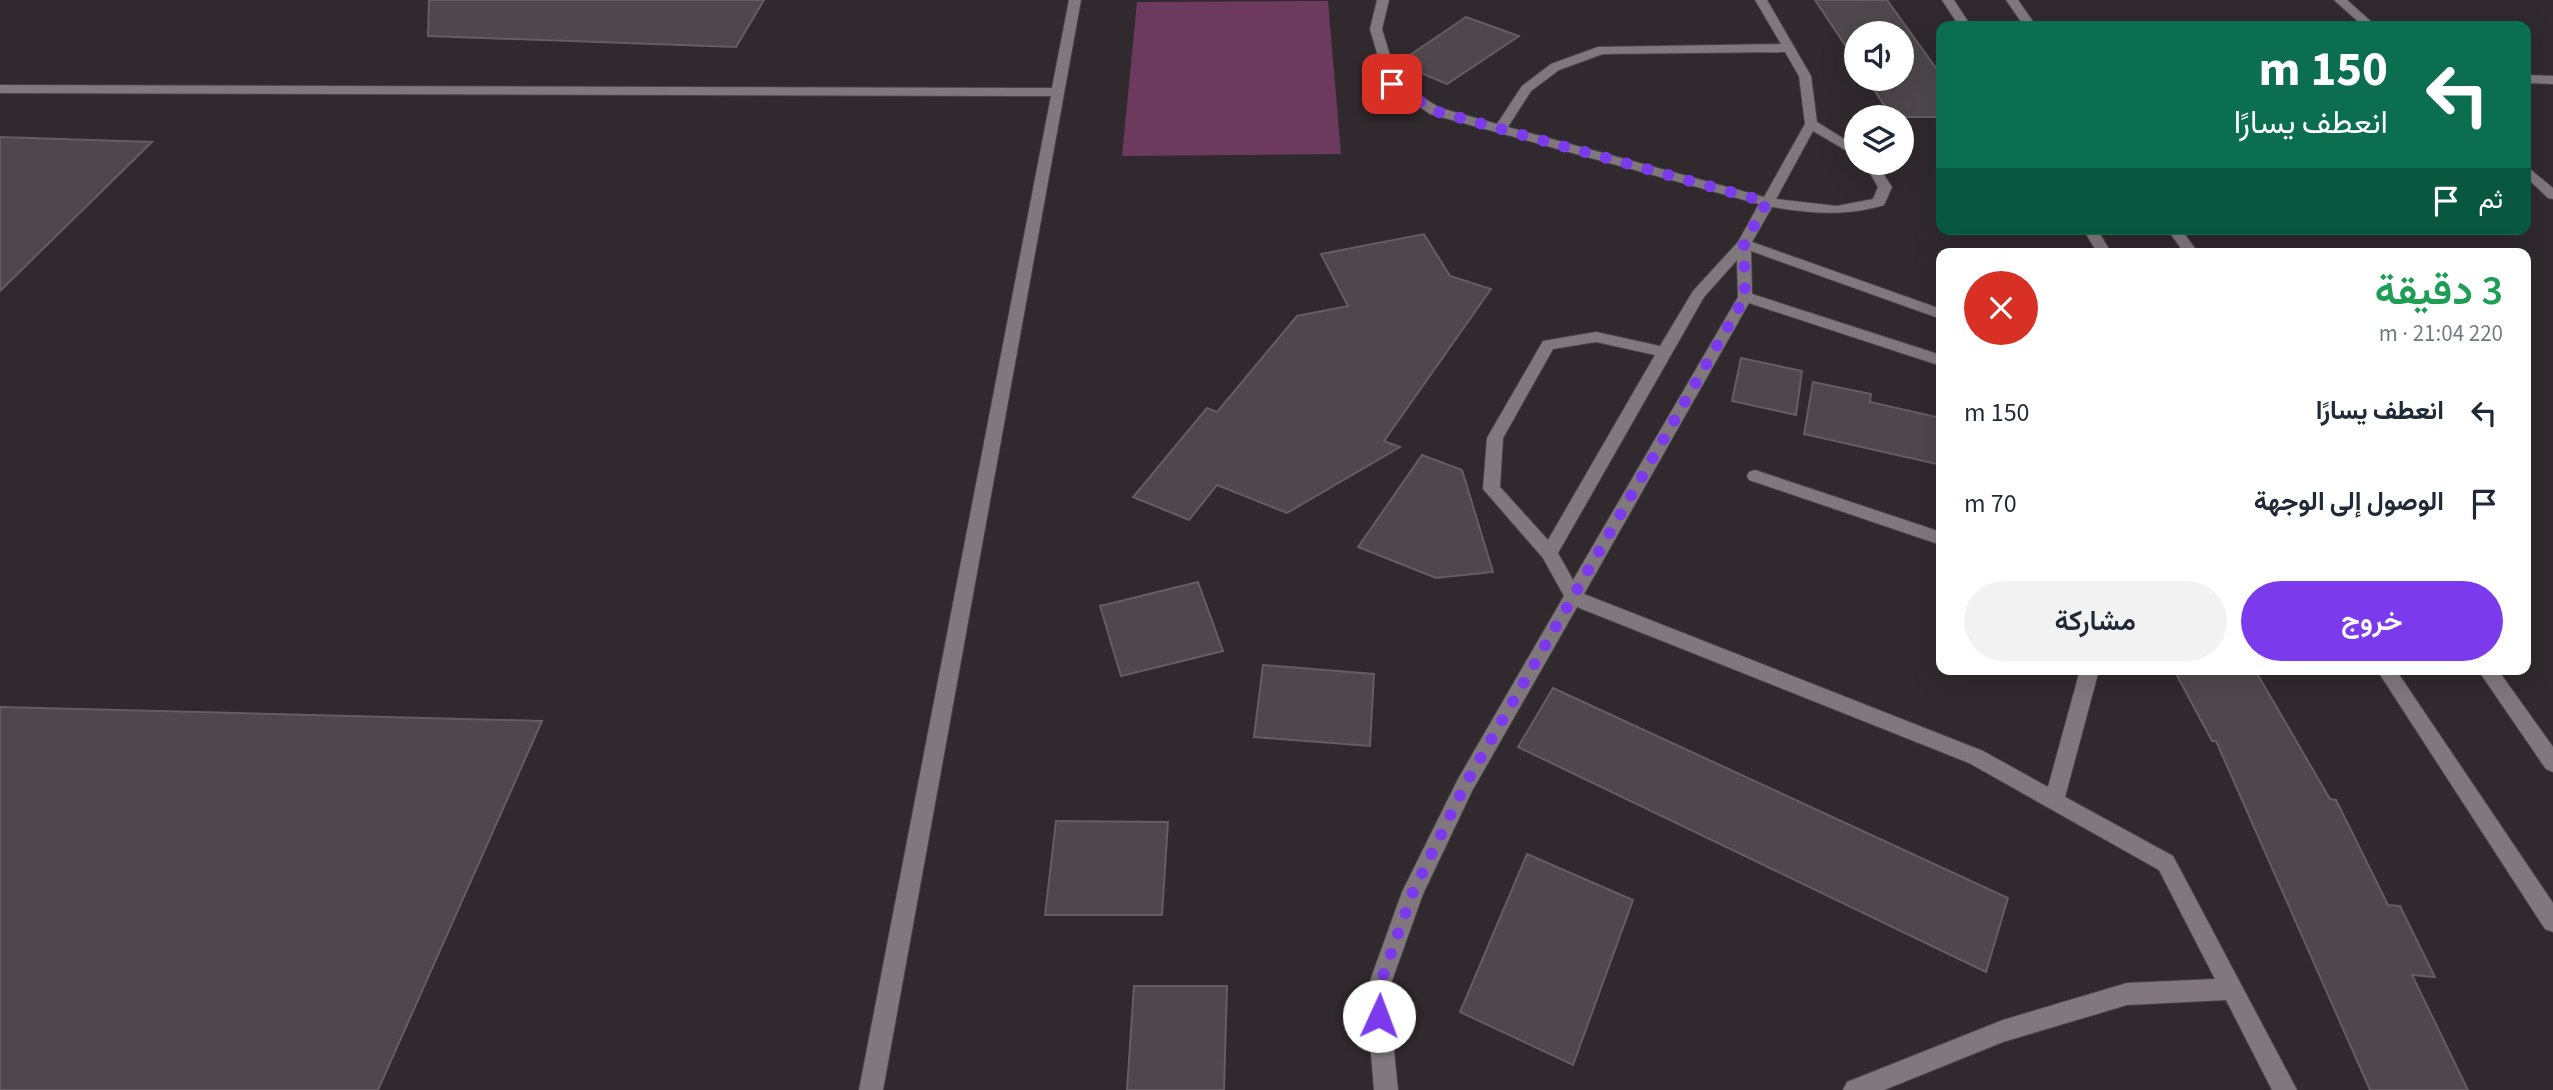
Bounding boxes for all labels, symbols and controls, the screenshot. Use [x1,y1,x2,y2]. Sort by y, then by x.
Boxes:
map controls [1844,21,1914,175]
button: sound [1844,21,1914,91]
text: 150 m [2259,35,2388,105]
icon: left [2412,49,2503,140]
pin [1362,54,1422,114]
icon: arrive [1373,65,1411,103]
text: انعطف يسارًا [2234,100,2388,146]
button: layers [1844,105,1914,175]
text: ثم [2479,181,2503,218]
icon: arrive [2427,182,2465,220]
text: 3 دقيقة [2374,261,2503,321]
button: close [1964,271,2038,345]
text: 220 m · 21:04 [2379,317,2503,350]
text: انعطف يسارًا [2316,392,2444,429]
text: 150 m [1964,394,2030,431]
icon: left [2465,394,2503,432]
text: الوصول إلى الوجهة [2254,483,2444,520]
text: 70 m [1964,485,2017,522]
icon: arrive [2465,485,2503,523]
button: مشاركة [1964,581,2227,661]
button: خروج [2241,581,2503,661]
position arrow [1342,979,1416,1053]

